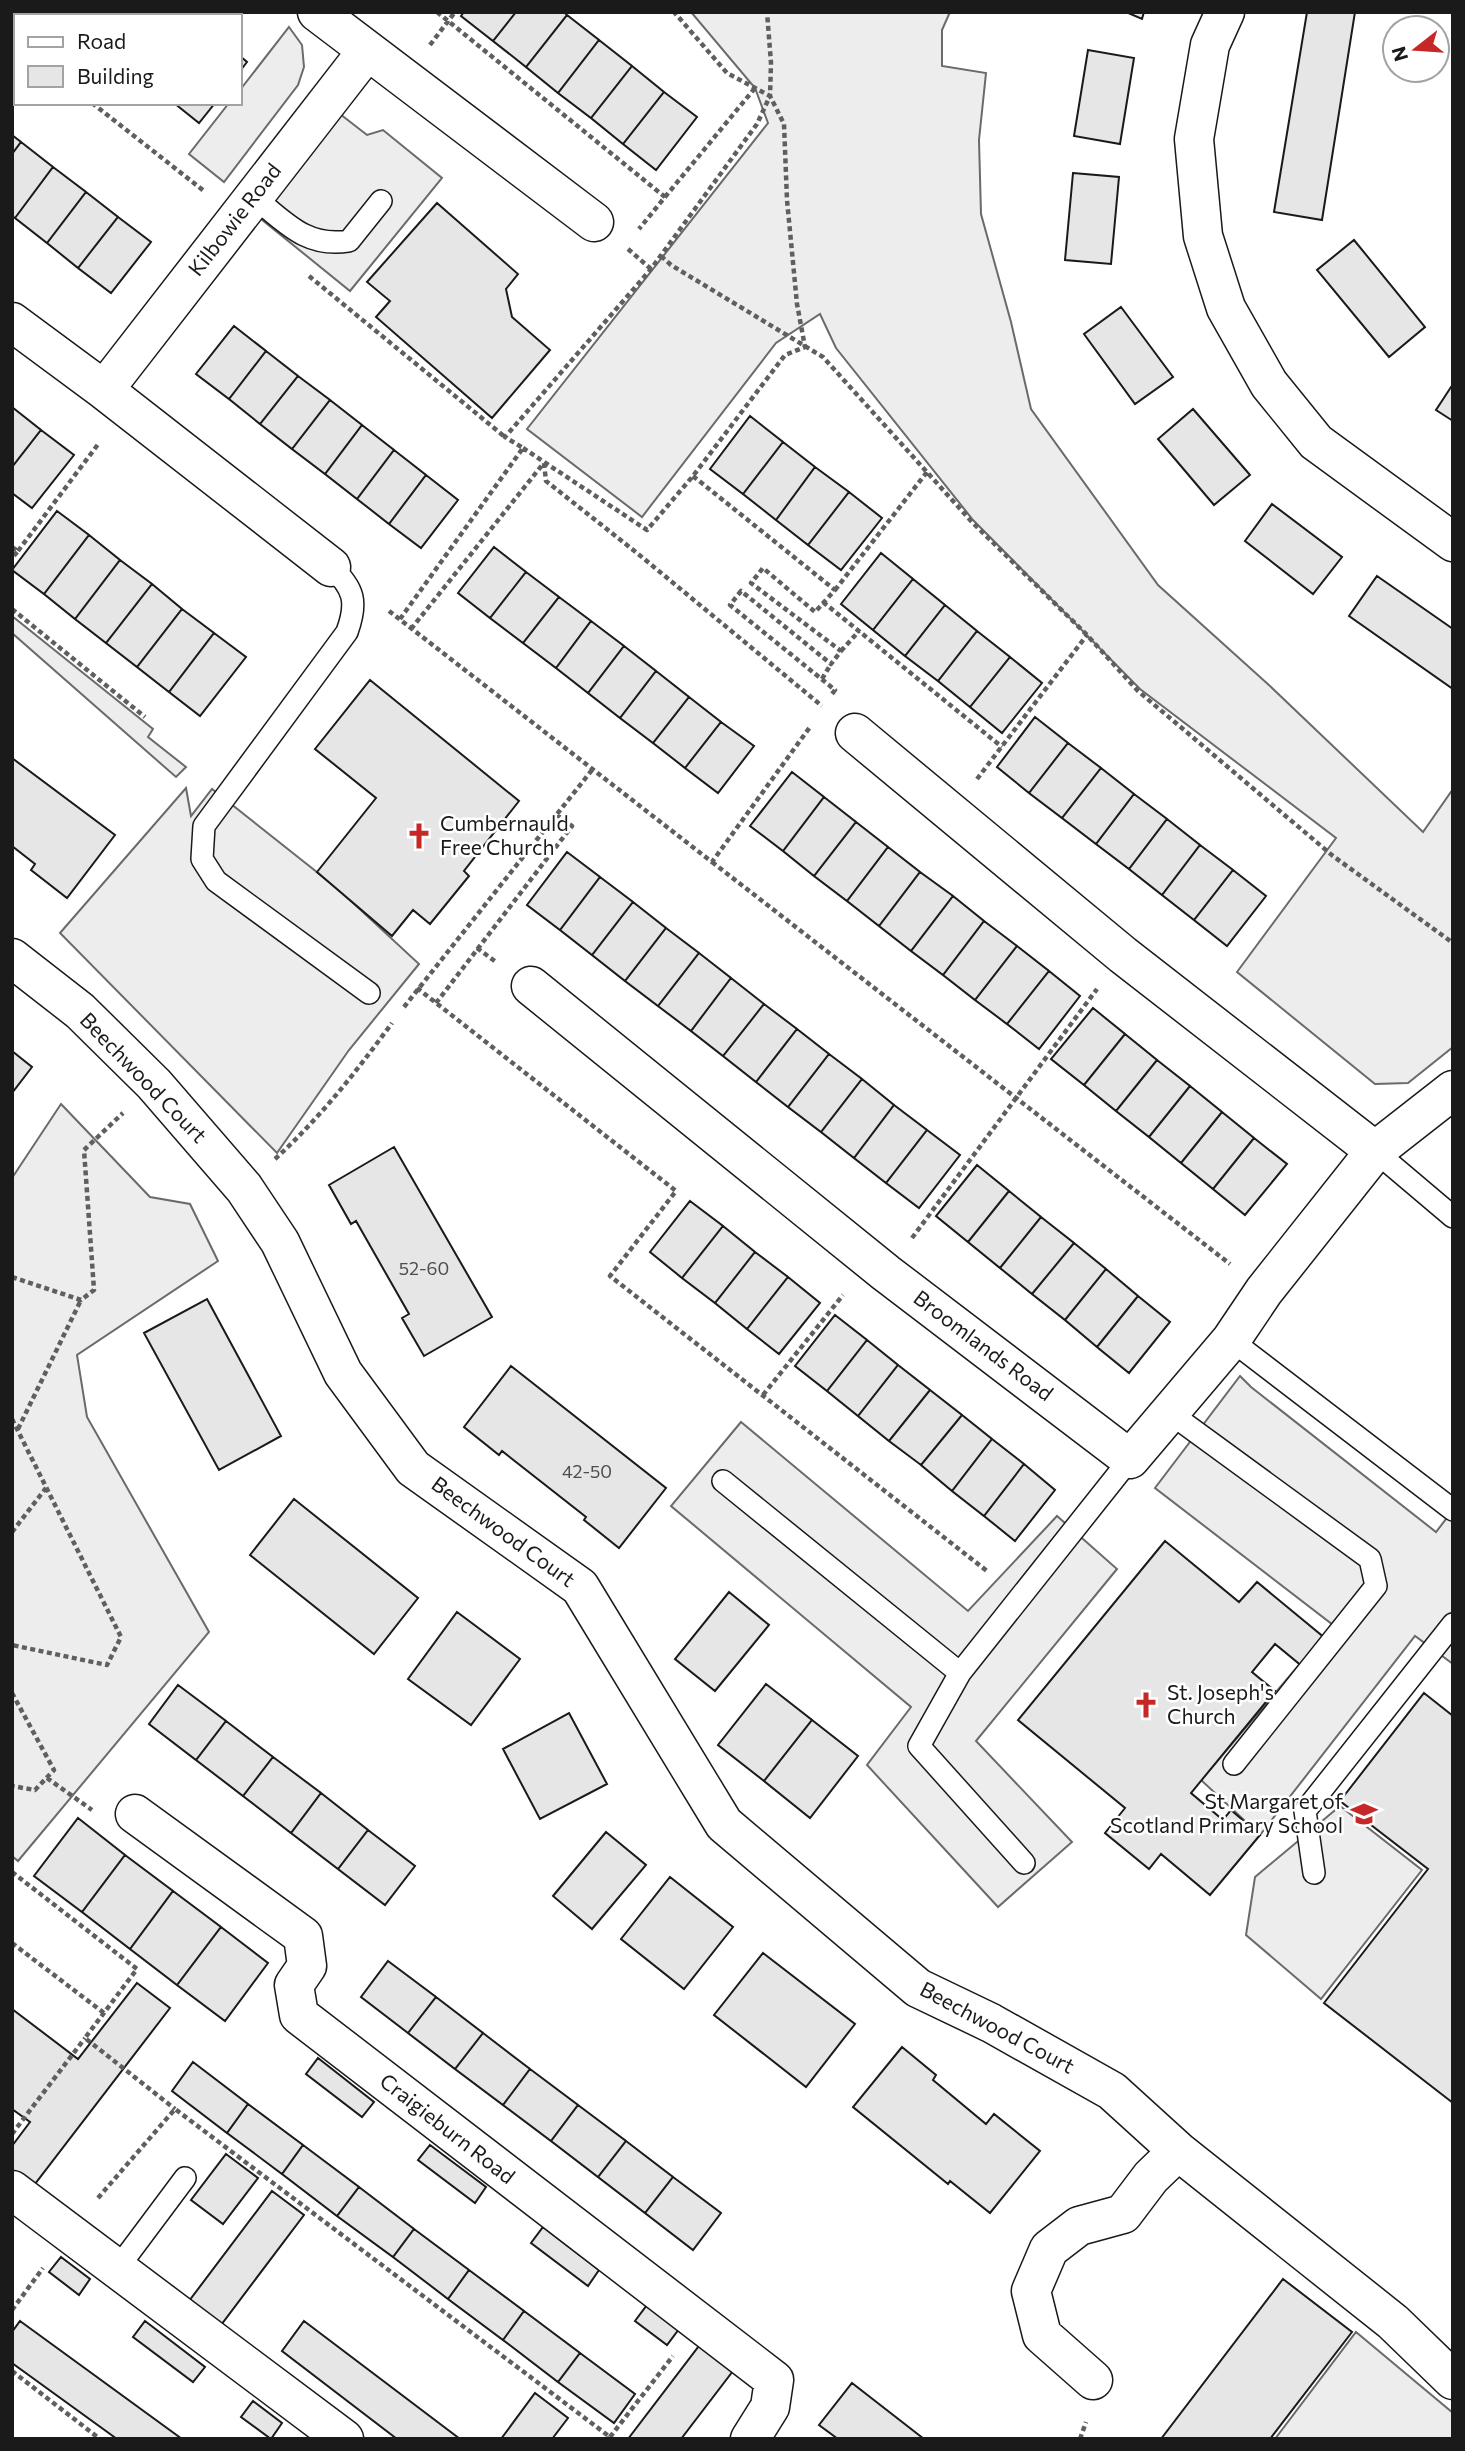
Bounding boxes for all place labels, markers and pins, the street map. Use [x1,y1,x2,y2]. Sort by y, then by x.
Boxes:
place label: Cumbernauld Free Church [440,810,569,859]
church icon: Cumbernauld Free Church [404,821,434,851]
place label: St. Joseph's Church [1167,1679,1274,1728]
church icon: St. Joseph's Church [1131,1690,1161,1720]
place label: St Margaret of Scotland Primary School [1110,1788,1344,1837]
school or university icon: St Margaret of Scotland Primary School [1349,1799,1379,1829]

